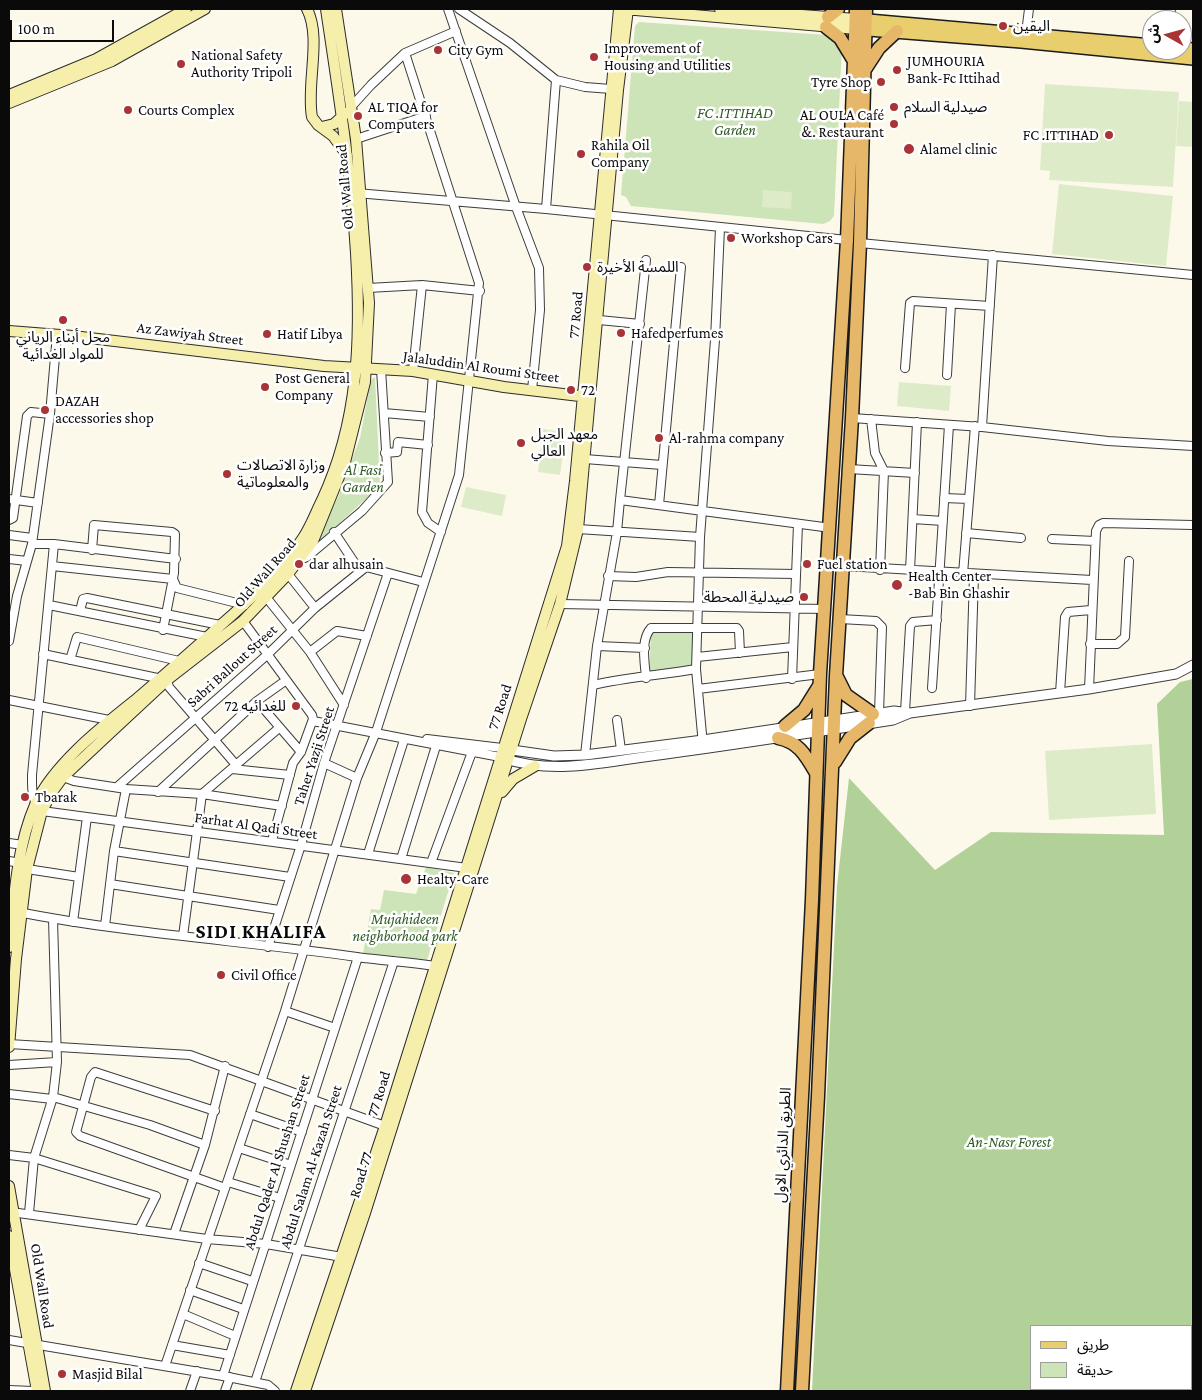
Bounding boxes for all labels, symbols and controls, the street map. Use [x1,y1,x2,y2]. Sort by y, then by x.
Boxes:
scale bar [12,10,116,42]
north arrow [1142,10,1192,60]
place label: اليقين [1013,17,1050,35]
marker: اليقين [997,20,1009,32]
text: 100 m [18,21,55,37]
text: ش [1144,23,1162,44]
place label: Improvement of Housing and Utilities [604,39,731,74]
place label: City Gym [448,41,504,59]
marker: City Gym [432,44,444,56]
place label: National Safety Authority Tripoli [191,46,292,81]
marker: Improvement of Housing and Utilities [588,51,600,63]
place label: JUMHOURIA Bank-Fc Ittihad [907,52,1000,87]
marker: National Safety Authority Tripoli [175,58,187,70]
marker: JUMHOURIA Bank-Fc Ittihad [891,64,903,76]
place label: Tyre Shop [811,73,871,91]
marker: Tyre Shop [875,76,887,88]
place label: AL TIQA for Computers [368,98,438,133]
place label: صيدلية السلام [904,98,987,116]
place label: Courts Complex [138,101,235,119]
marker: صيدلية السلام [888,101,900,113]
marker: Courts Complex [122,104,134,116]
park label: FC .ITTIHAD Garden [697,104,773,139]
place label: AL OULA Café &. Restaurant [800,106,884,141]
marker: AL TIQA for Computers [352,110,364,122]
marker: AL OULA Café &. Restaurant [888,118,900,130]
place label: FC .ITTIHAD [1023,126,1099,144]
marker: FC .ITTIHAD [1103,129,1115,141]
place label: Rahila Oil Company [591,136,650,171]
place label: Alamel clinic [920,140,997,158]
marker: Alamel clinic [902,142,916,156]
street label: Old Wall Road [332,143,358,231]
marker: Rahila Oil Company [575,148,587,160]
place label: Workshop Cars [741,229,833,247]
marker: Workshop Cars [725,232,737,244]
place label: اللمسة الأخيرة [597,258,679,276]
marker: اللمسة الأخيرة [581,261,593,273]
street label: 77 Road [565,291,587,339]
marker: محل أبناء الرياني للمواد الغدائية [57,314,69,326]
street label: Az Zawiyah Street [136,319,244,349]
place label: Hafedperfumes [631,324,723,342]
place label: Hatif Libya [277,325,343,343]
marker: Hafedperfumes [615,327,627,339]
place label: محل أبناء الرياني للمواد الغدائية [16,328,110,363]
marker: Hatif Libya [261,328,273,340]
street label: Jalaluddin Al Roumi Street [402,347,560,387]
place label: Post General Company [275,369,350,404]
marker: Post General Company [259,381,271,393]
place label: 72 [581,381,595,399]
marker: 72 [565,384,577,396]
place label: DAZAH accessories shop [55,392,154,427]
marker: DAZAH accessories shop [39,404,51,416]
place label: معهد الجبل العالي [531,425,598,460]
place label: Al-rahma company [669,429,784,447]
marker: Al-rahma company [653,432,665,444]
marker: معهد الجبل العالي [515,437,527,449]
place label: وزارة الاتصالات والمعلوماتية [237,456,325,491]
park label: Al Fasi Garden [342,461,384,496]
marker: وزارة الاتصالات والمعلوماتية [221,468,233,480]
street label: Old Wall Road [230,535,300,611]
place label: dar alhusain [309,555,384,573]
place label: Fuel station [817,555,888,573]
marker: dar alhusain [293,558,305,570]
marker: Fuel station [801,558,813,570]
place label: Health Center -Bab Bin Ghashir [908,567,1010,602]
marker: Health Center -Bab Bin Ghashir [890,578,904,592]
place label: صيدلية المحطة [704,588,794,606]
marker: صيدلية المحطة [798,591,810,603]
street label: Sabri Ballout Street [183,621,281,711]
street label: 77 Road [484,682,516,732]
place label: 72 للغدائيه [224,697,286,715]
marker: 72 للغدائيه [290,700,302,712]
street label: Taher Yazji Street [289,704,339,808]
place label: Tbarak [35,788,77,806]
marker: Tbarak [19,791,31,803]
street label: Farhat Al Qadi Street [193,808,319,844]
place label: Healty-Care [417,870,489,888]
marker: Healty-Care [399,872,413,886]
park label: Mujahideen neighborhood park [352,910,458,945]
district label: SIDI KHALIFA [194,920,328,944]
place label: Civil Office [231,966,297,984]
marker: Civil Office [215,969,227,981]
street label: 77 Road [364,1069,394,1119]
street label: Abdul Qader Al Shushan Street [240,1072,314,1252]
street label: Abdul Salam Al-Kazah Street [276,1083,346,1251]
street label: الطريق الدائري الاول [771,1087,795,1203]
park label: An-Nasr Forest [967,1133,1051,1151]
street label: Road 77 [346,1150,376,1200]
street label: Old Wall Road [26,1242,58,1330]
legend [1030,1325,1192,1390]
text: طريق [1077,1337,1109,1353]
text: حديقة [1077,1362,1113,1378]
place label: Masjid Bilal [72,1365,143,1383]
marker: Masjid Bilal [56,1368,68,1380]

